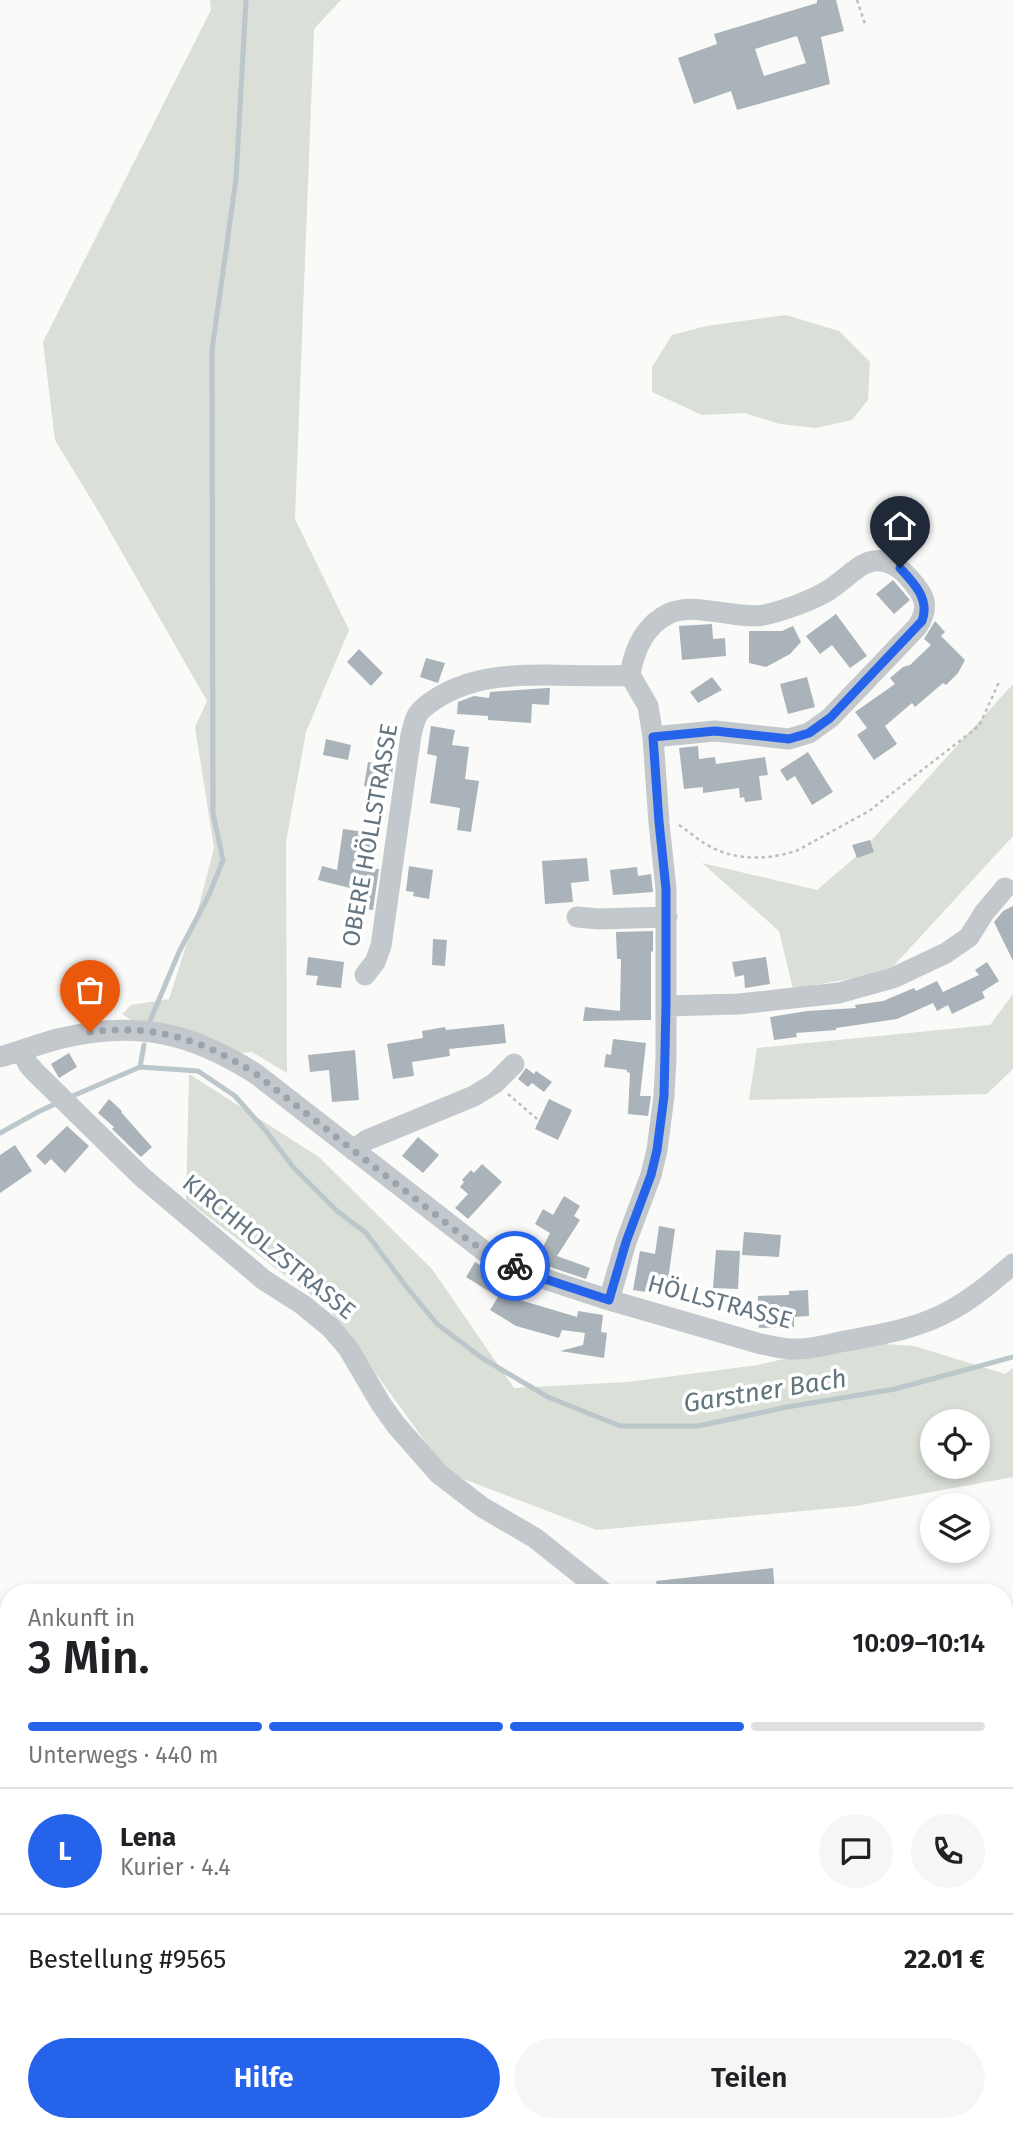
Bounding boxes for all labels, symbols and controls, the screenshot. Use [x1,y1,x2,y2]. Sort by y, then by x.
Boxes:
pin [870,496,930,568]
icon: home [881,507,919,545]
street label: OBERE HÖLLSTRASSE [337,721,403,949]
pin [60,960,120,1032]
icon: bag [71,971,109,1009]
street label: KIRCHHOLZSTRASSE [177,1169,361,1325]
courier [480,1231,550,1301]
icon: bike [496,1247,534,1285]
street label: HÖLLSTRASSE [645,1269,795,1335]
water label: Garstner Bach [681,1363,849,1419]
map controls [920,1409,990,1563]
button: locate [920,1409,990,1479]
button: layers [920,1493,990,1563]
text: Ankunft in [28,1604,135,1632]
text: 10:09–10:14 [852,1628,985,1659]
text: 3 Min. [28,1630,150,1685]
text: Unterwegs · 440 m [28,1741,218,1769]
button: chat [819,1814,893,1888]
button: phone [911,1814,985,1888]
text: Lena [120,1822,176,1853]
text: L [58,1836,72,1867]
text: Kurier · 4.4 [120,1853,230,1881]
text: Bestellung #9565 [28,1944,226,1975]
text: 22.01 € [904,1944,985,1975]
button: Hilfe [28,2038,500,2118]
button: Teilen [514,2038,985,2118]

